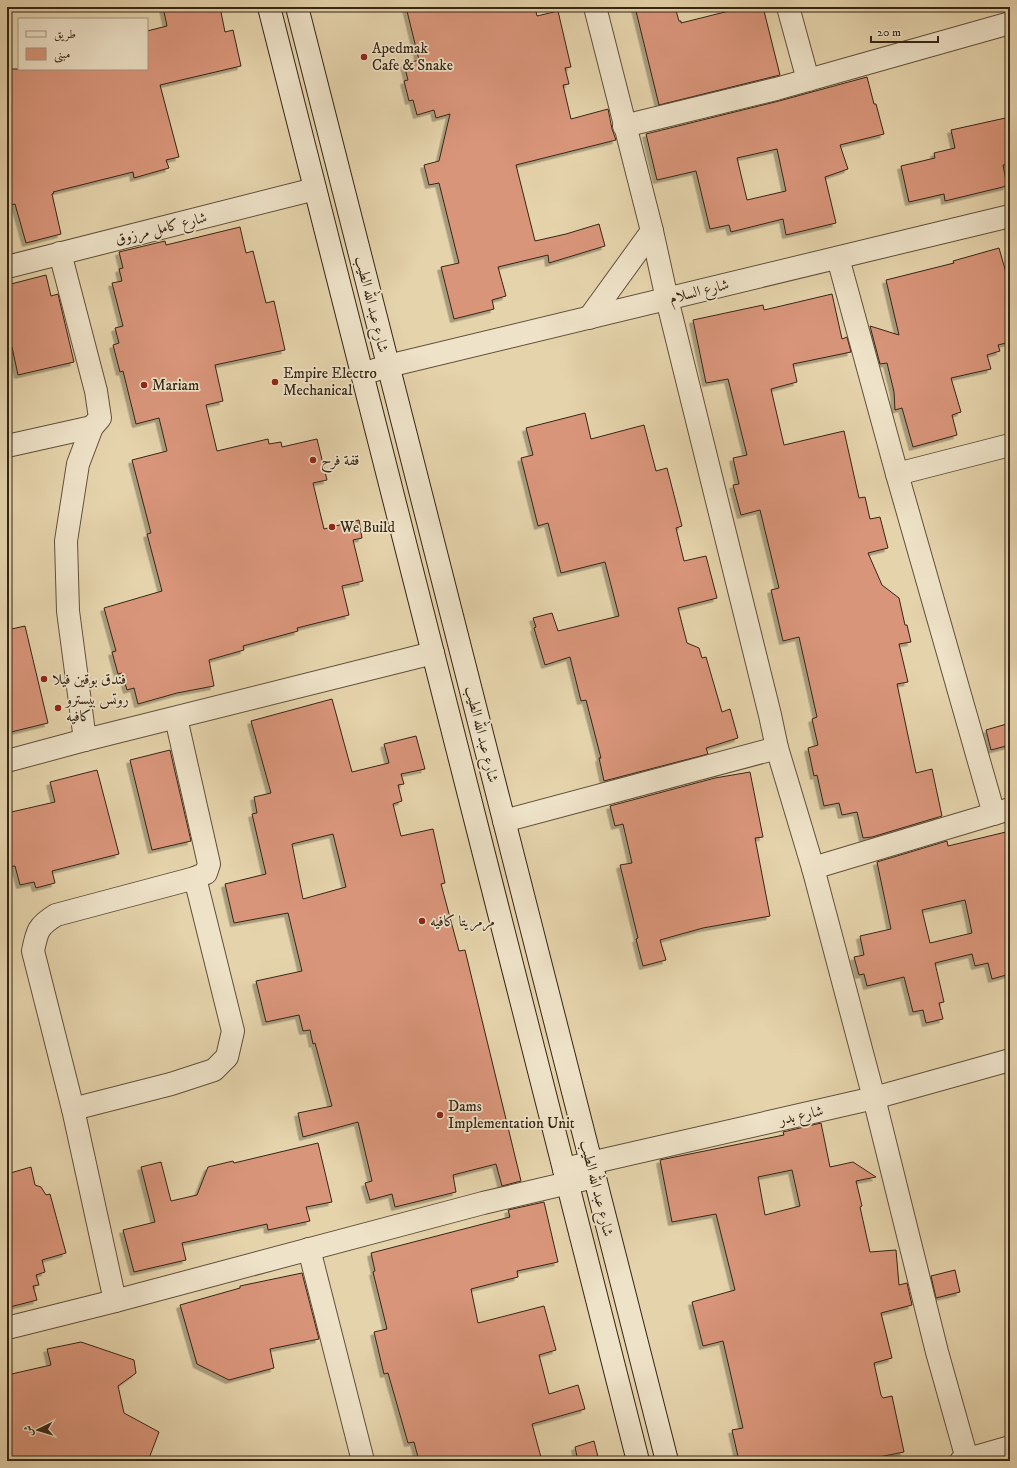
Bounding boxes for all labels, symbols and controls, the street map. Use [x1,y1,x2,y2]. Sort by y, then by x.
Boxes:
legend [18,18,148,70]
scale bar [871,18,938,44]
text: 20 m [877,25,901,40]
text: طريق [54,27,76,42]
place label: Apedmak Cafe & Snake [372,39,453,75]
text: مبنى [54,47,70,63]
marker: Apedmak Cafe & Snake [359,52,369,62]
street label: شارع كامل مرزوق [113,208,210,252]
street label: شارع عبد الله الطيب [347,253,396,355]
street label: شارع السلام [667,275,732,311]
place label: Empire Electro Mechanical [283,364,377,400]
place label: Mariam [152,376,199,395]
marker: Empire Electro Mechanical [270,377,280,387]
marker: Mariam [139,380,149,390]
place label: قفة فرح [321,451,359,473]
marker: قفة فرح [308,455,318,465]
place label: We Build [339,518,396,537]
marker: We Build [327,522,337,532]
place label: فندق بوقين فيلا [52,670,126,689]
marker: فندق بوقين فيلا [39,674,49,684]
street label: شارع عبد الله الطيب [457,683,506,785]
place label: روتس بيسترو كافيه [64,690,129,726]
marker: روتس بيسترو كافيه [53,703,63,713]
place label: مرمريتا كافيه [430,912,495,932]
marker: مرمريتا كافيه [417,916,427,926]
place label: Dams Implementation Unit [448,1097,575,1133]
street label: شارع بدر [775,1101,826,1133]
marker: Dams Implementation Unit [435,1110,445,1120]
street label: شارع عبد الله الطيب [572,1137,621,1239]
north arrow [18,1410,58,1450]
text: ش [22,1425,36,1437]

